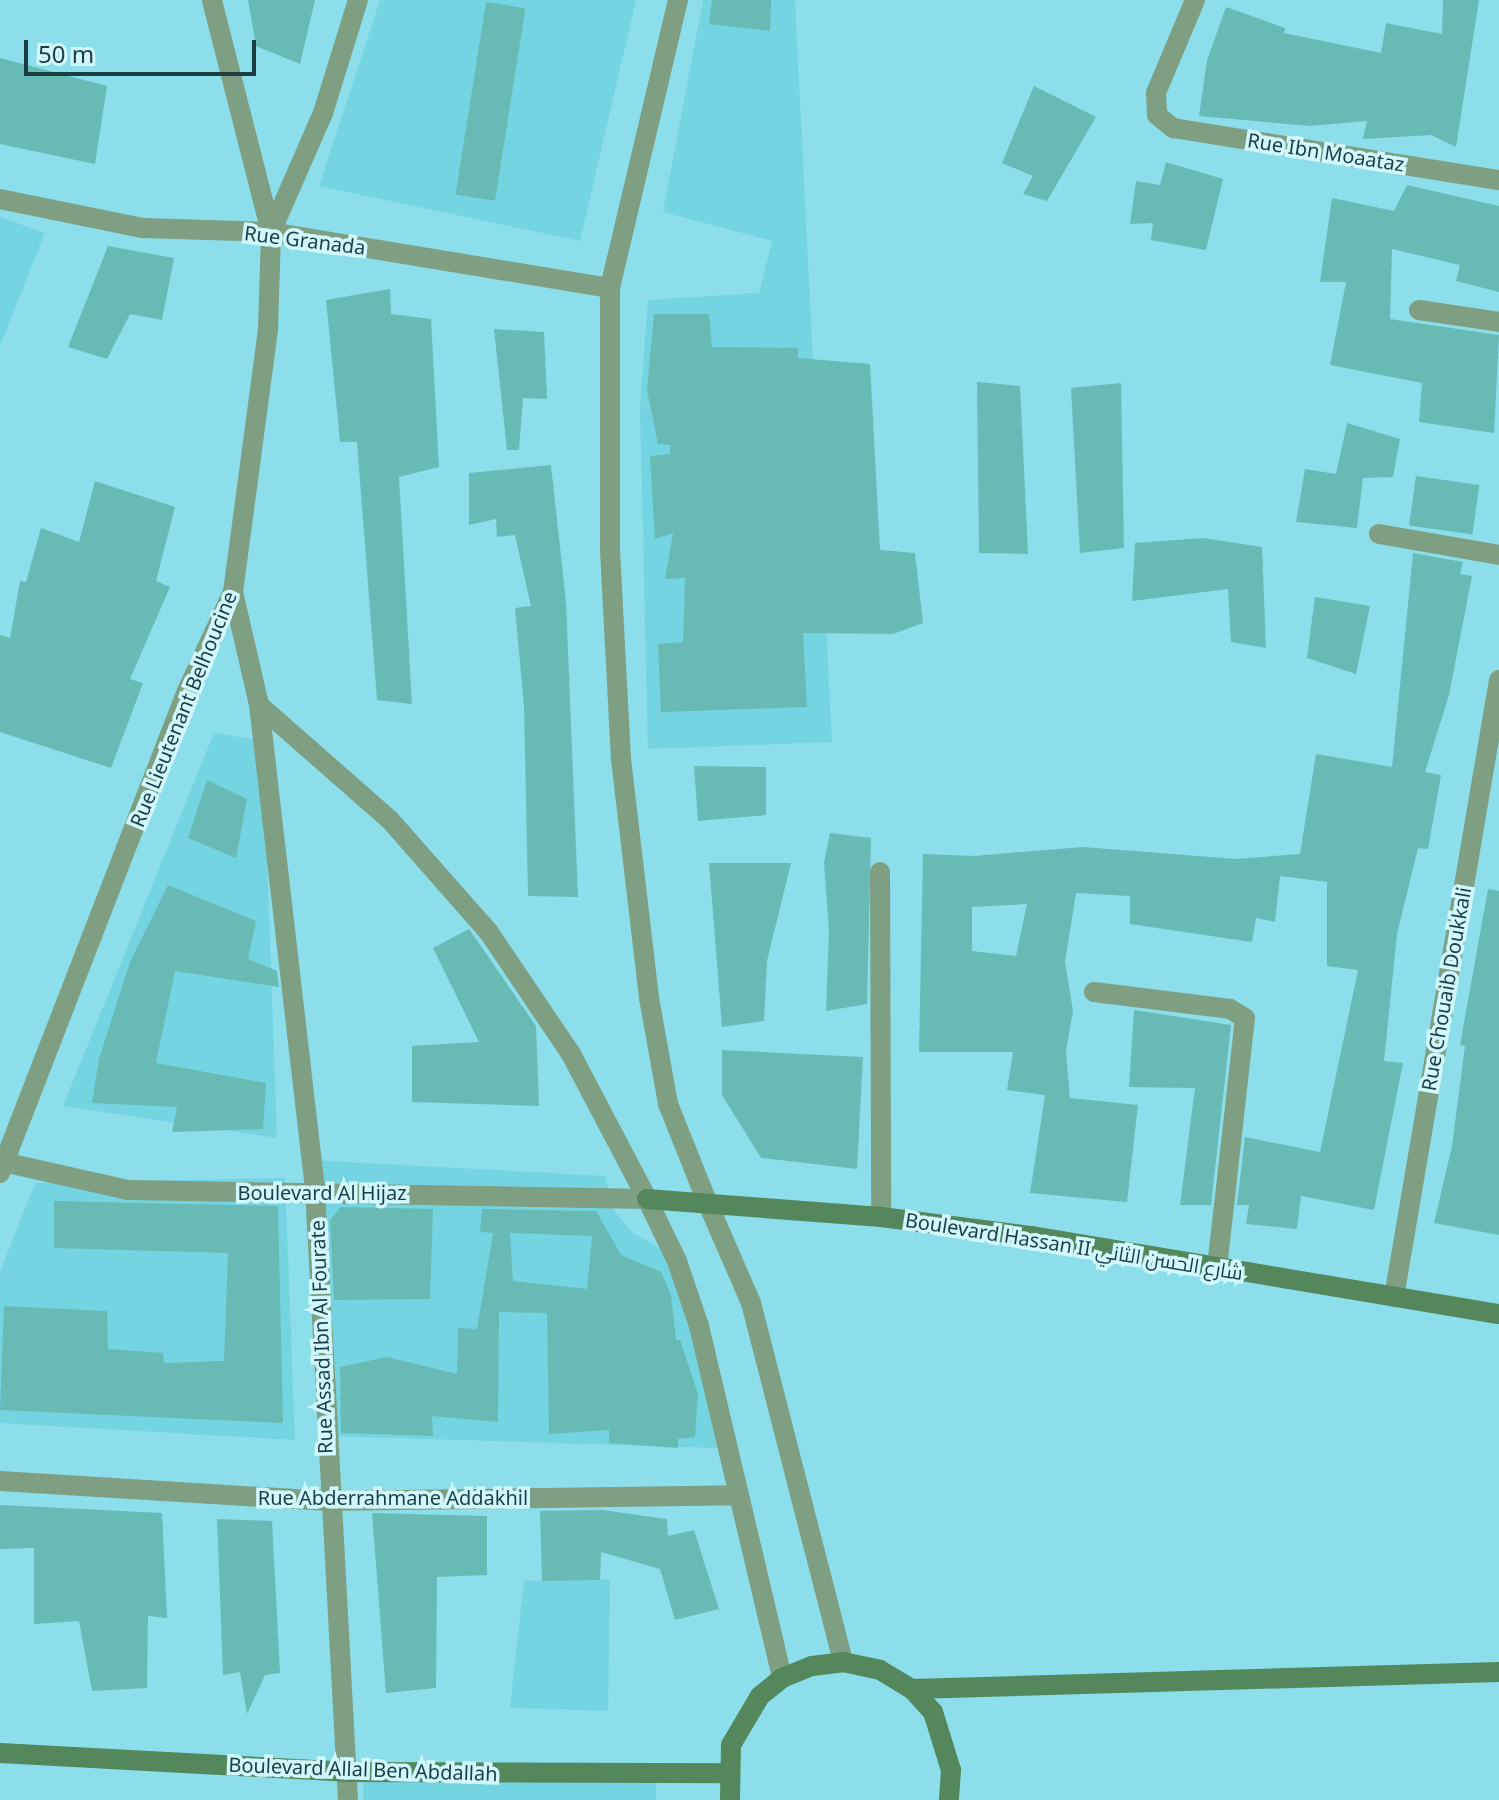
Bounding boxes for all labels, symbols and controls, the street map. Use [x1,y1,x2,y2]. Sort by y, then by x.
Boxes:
scale bar [28,24,260,74]
text: 50 m [38,37,94,70]
street label: Rue Ibn Moaataz [1246,128,1406,176]
street label: Rue Granada [243,221,367,259]
street label: Rue Lieutenant Belhoucine [125,588,241,830]
street label: Rue Chouaib Doukkali [1416,885,1476,1093]
street label: Boulevard Al Hijaz [237,1180,407,1204]
street label: Boulevard Hassan II شارع الحسن الثاني [903,1207,1245,1285]
street label: Rue Assad Ibn Al Fourate [305,1220,337,1454]
street label: Rue Abderrahmane Addakhil [258,1485,528,1509]
street label: Boulevard Allal Ben Abdallah [228,1752,498,1786]

